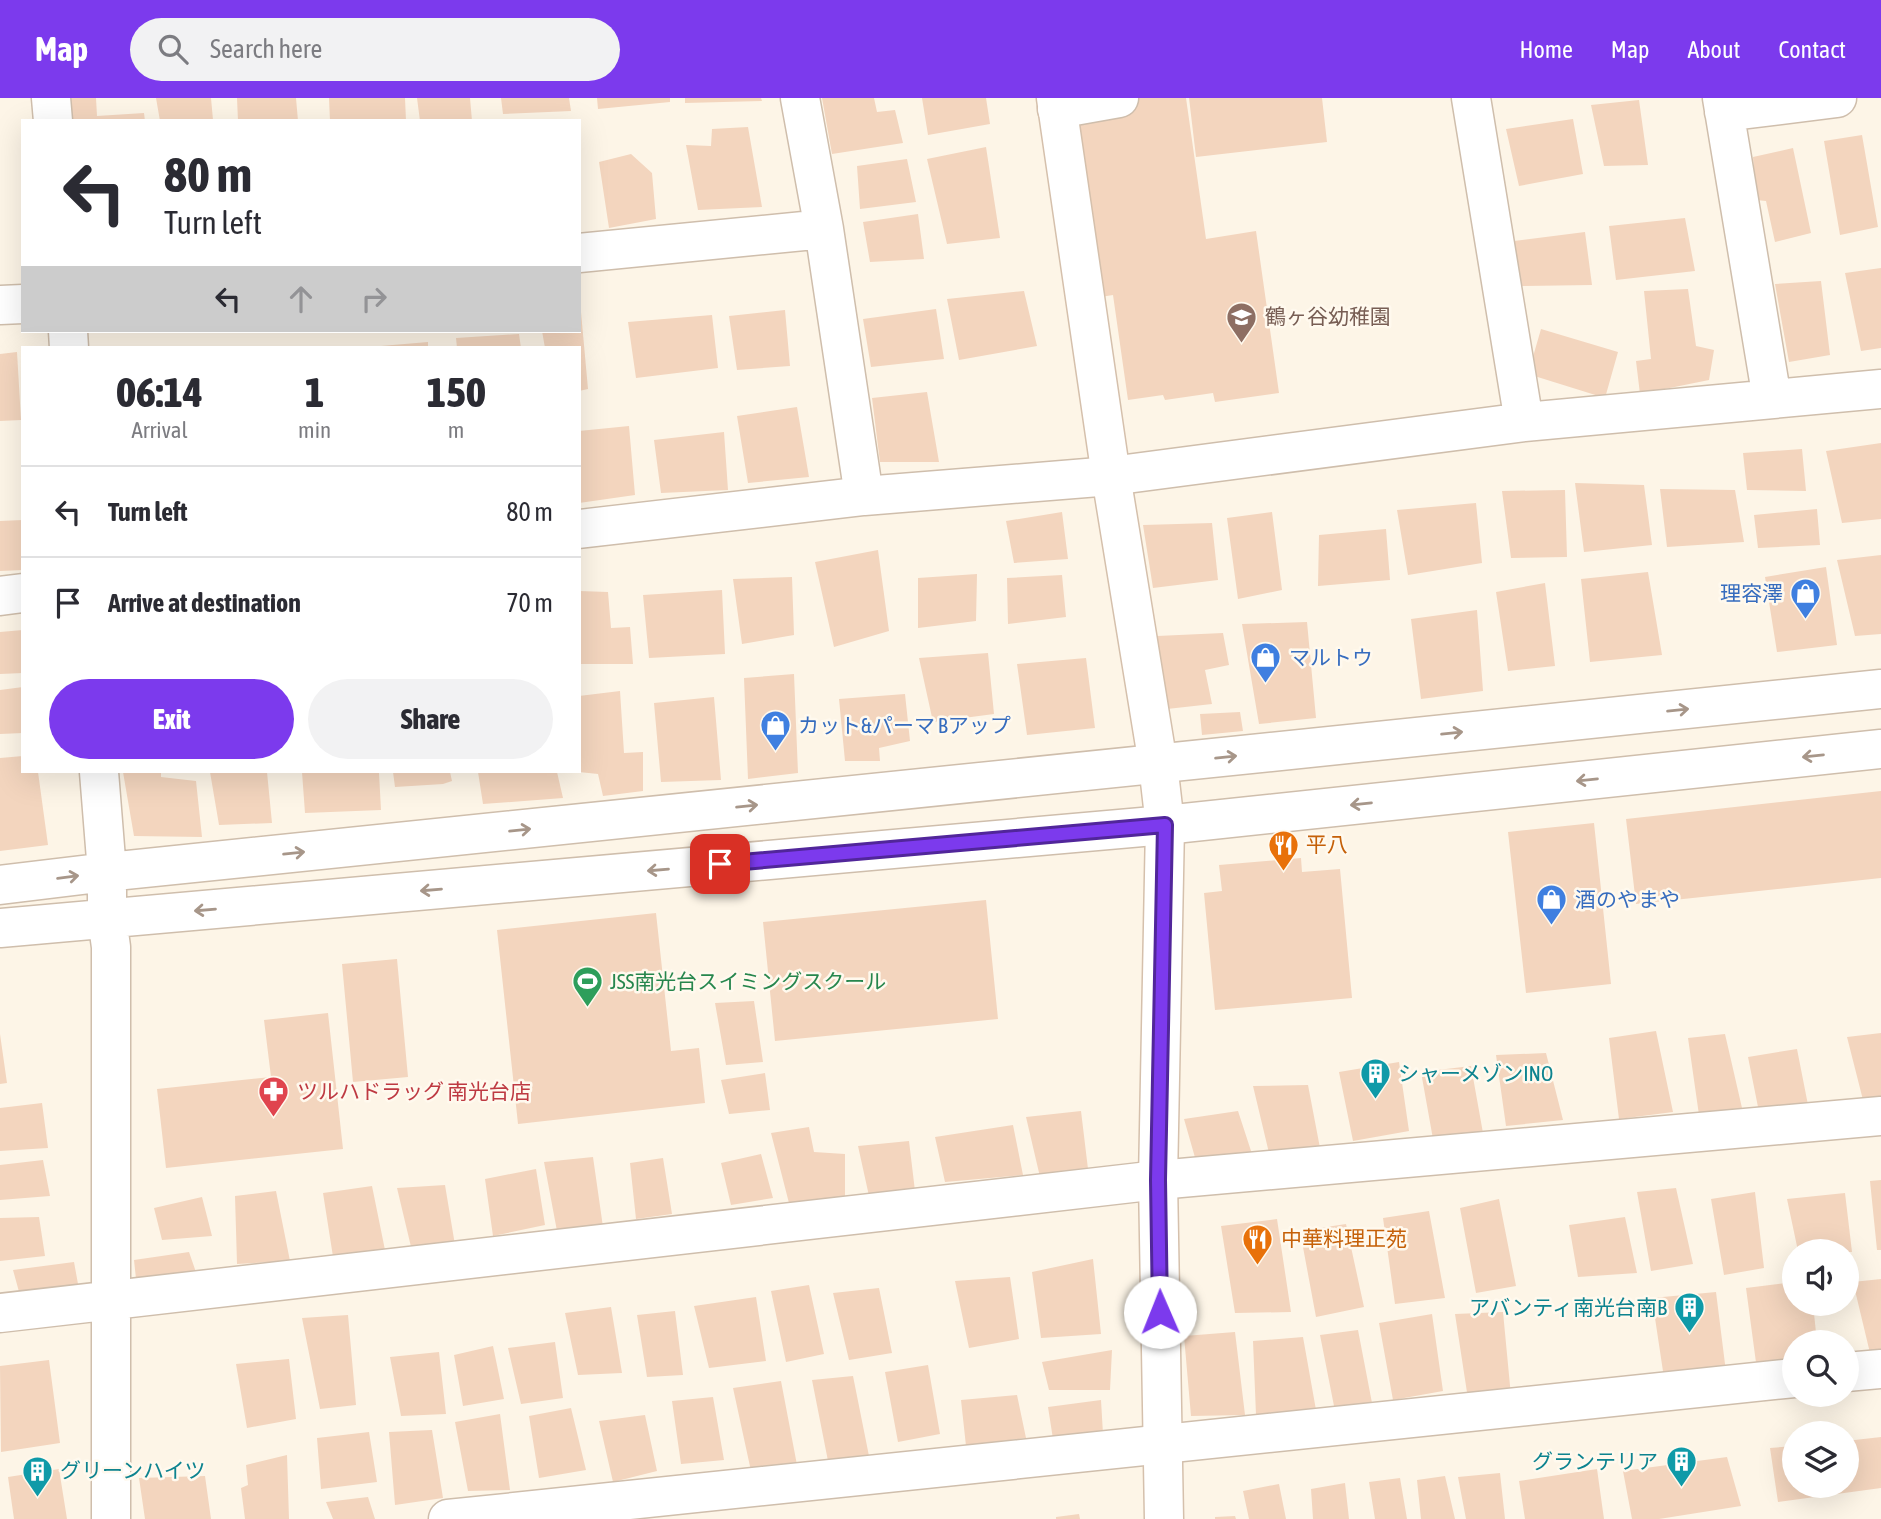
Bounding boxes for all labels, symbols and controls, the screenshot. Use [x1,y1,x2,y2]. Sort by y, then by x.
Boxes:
search box [130,18,620,81]
text: Map [35,30,88,68]
icon: search [154,30,192,68]
text: Search here [210,34,322,64]
text: Home [1519,36,1573,63]
text: Map [1611,36,1649,63]
text: About [1687,36,1740,63]
text: Contact [1778,36,1846,63]
text: 80 m [164,146,252,202]
icon: left [49,147,140,238]
text: Turn left [164,204,262,241]
icon: left [209,280,247,318]
icon: ahead [282,280,320,318]
icon: right [355,280,393,318]
school or university icon: 鶴ヶ谷幼稚園 [1225,300,1259,344]
place label: 鶴ヶ谷幼稚園 [1265,304,1391,328]
text: 06:14 [116,368,203,416]
text: 1 [305,368,324,416]
text: 150 [426,368,486,416]
text: Arrival [131,417,188,443]
text: min [298,417,331,443]
text: m [448,417,464,443]
icon: left [49,493,87,531]
text: Turn left [108,497,188,527]
text: 80 m [506,497,553,527]
shop icon: 理容澤 [1789,577,1823,621]
place label: 理容澤 [1720,581,1783,605]
icon: arrive [49,584,87,622]
text: Arrive at destination [108,588,301,618]
text: 70 m [506,588,553,618]
shop icon: マルトウ [1249,641,1283,685]
place label: マルトウ [1289,645,1373,669]
button: Exit [49,679,294,759]
button: Share [308,679,553,759]
one-way arrow [1667,703,1689,716]
shop icon: カット&パーマ Bアップ [758,709,792,753]
place label: カット&パーマ Bアップ [798,713,1011,737]
one-way arrow [1440,727,1463,740]
one-way arrow [1214,750,1237,763]
one-way arrow [1802,750,1825,763]
one-way arrow [1576,774,1599,787]
one-way arrow [1350,798,1373,811]
one-way arrow [735,800,757,813]
one-way arrow [508,823,531,836]
restaurant icon: 平八 [1266,828,1300,872]
place label: 平八 [1306,832,1348,856]
pin [690,834,750,894]
icon: arrive [701,845,739,883]
one-way arrow [282,846,305,859]
one-way arrow [647,864,670,877]
one-way arrow [56,870,79,883]
shop icon: 酒のやまや [1535,883,1569,927]
one-way arrow [421,884,443,897]
place label: 酒のやまや [1575,887,1680,911]
one-way arrow [194,904,217,917]
sports icon: JSS南光台スイミングスクール [570,965,604,1009]
place label: JSS南光台スイミングスクール [610,969,886,993]
building icon: シャーメゾンINO [1358,1057,1392,1101]
place label: シャーメゾンINO [1398,1061,1553,1085]
pharmacy icon: ツルハドラッグ 南光台店 [257,1075,291,1119]
place label: ツルハドラッグ 南光台店 [297,1079,531,1103]
restaurant icon: 中華料理正苑 [1241,1222,1275,1266]
place label: 中華料理正苑 [1281,1226,1407,1250]
map controls [1782,1239,1859,1498]
button: sound [1782,1239,1859,1316]
position arrow [1123,1275,1197,1349]
building icon: アバンティ南光台南B [1673,1291,1707,1335]
place label: アバンティ南光台南B [1469,1295,1667,1319]
button: search [1782,1330,1859,1407]
button: layers [1782,1421,1859,1498]
building icon: グランテリア [1664,1445,1698,1489]
place label: グランテリア [1532,1449,1658,1473]
building icon: グリーンハイツ [20,1454,54,1498]
place label: グリーンハイツ [60,1458,206,1482]

